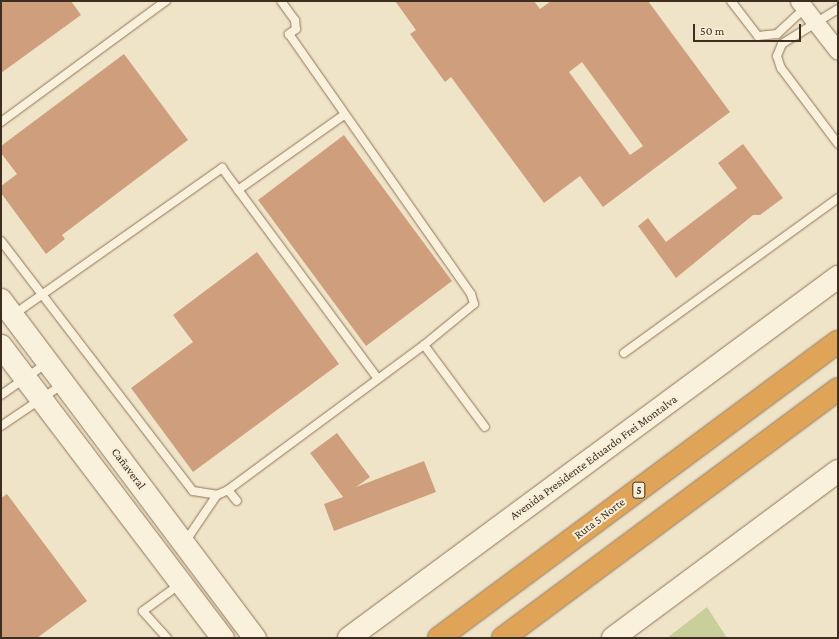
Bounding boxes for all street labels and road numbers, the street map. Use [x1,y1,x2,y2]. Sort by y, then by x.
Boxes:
street label: Avenida Presidente Eduardo Frei Montalva [508,392,680,524]
street label: Cañaveral [108,446,148,492]
road number: 5 [632,481,646,499]
street label: Ruta 5 Norte [572,495,628,543]

